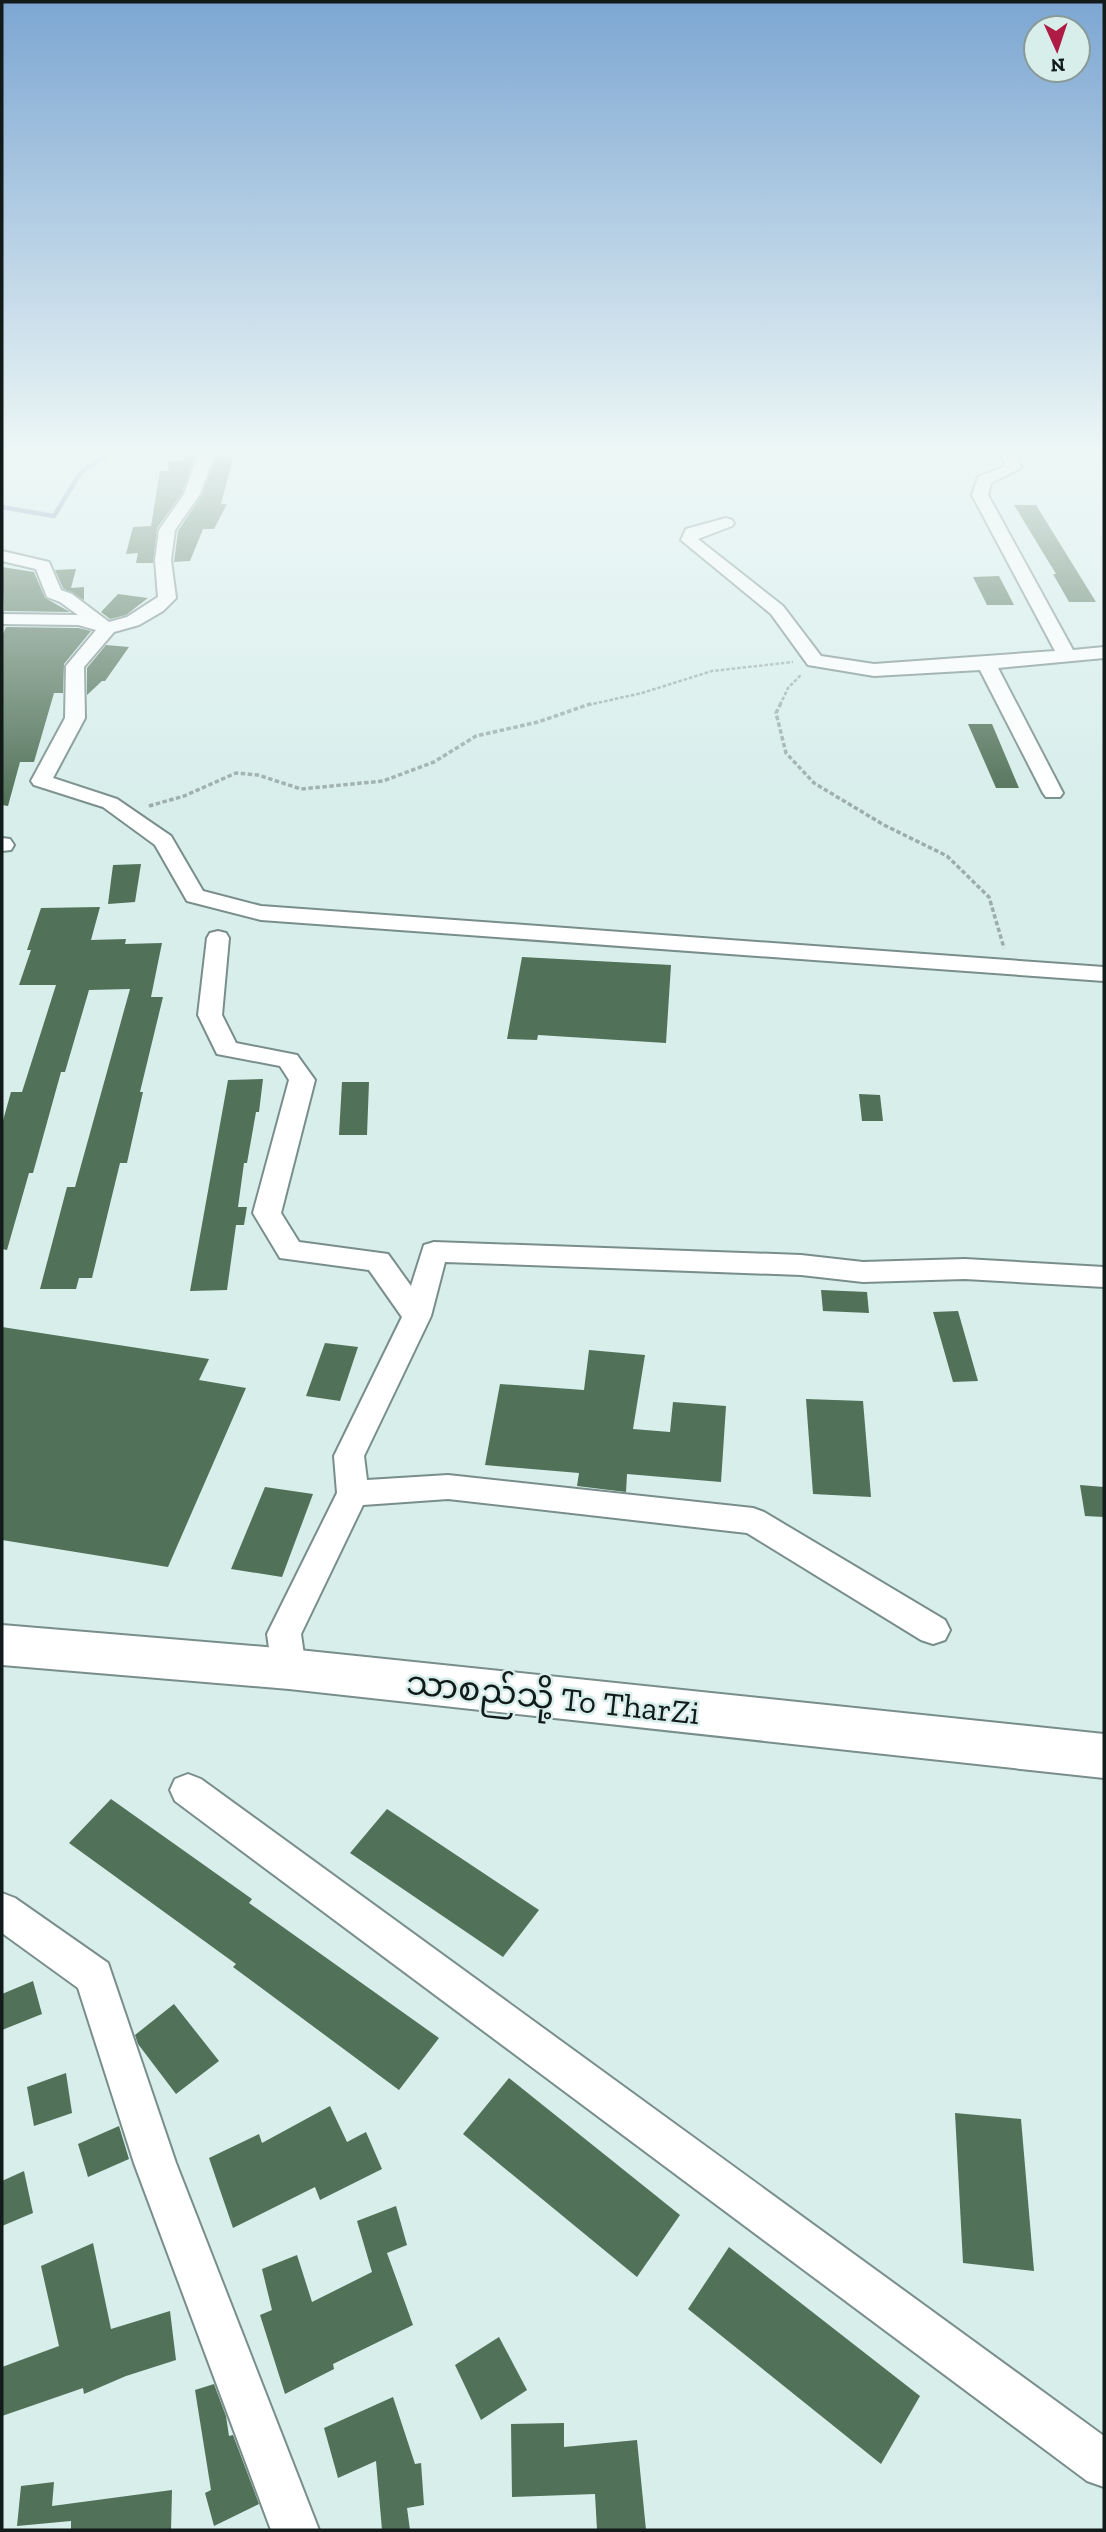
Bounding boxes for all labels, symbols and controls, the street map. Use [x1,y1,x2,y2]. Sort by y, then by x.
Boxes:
north arrow [1022,14,1092,84]
text: N [1050,54,1066,77]
street label: သာစည်သို့ To TharZi [404,1660,702,1739]

